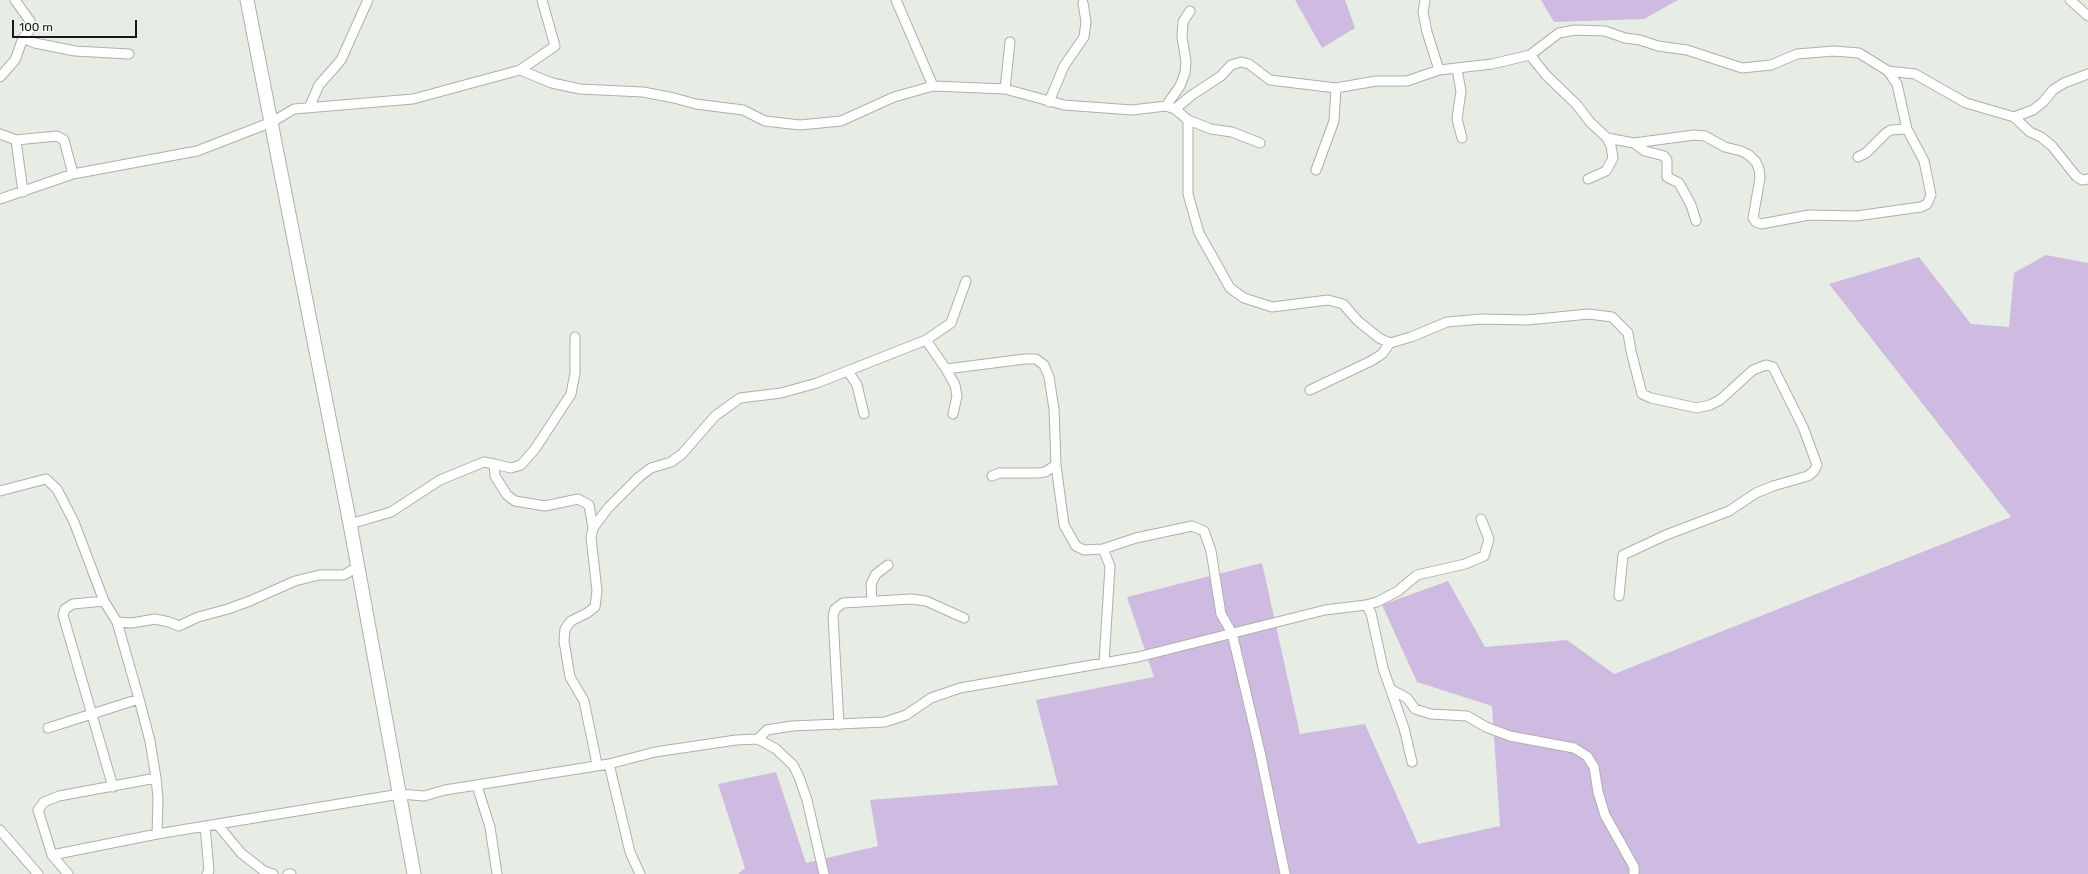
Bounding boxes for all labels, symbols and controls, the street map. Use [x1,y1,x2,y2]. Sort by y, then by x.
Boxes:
scale bar [14,12,139,38]
text: 100 m [19,20,53,34]

